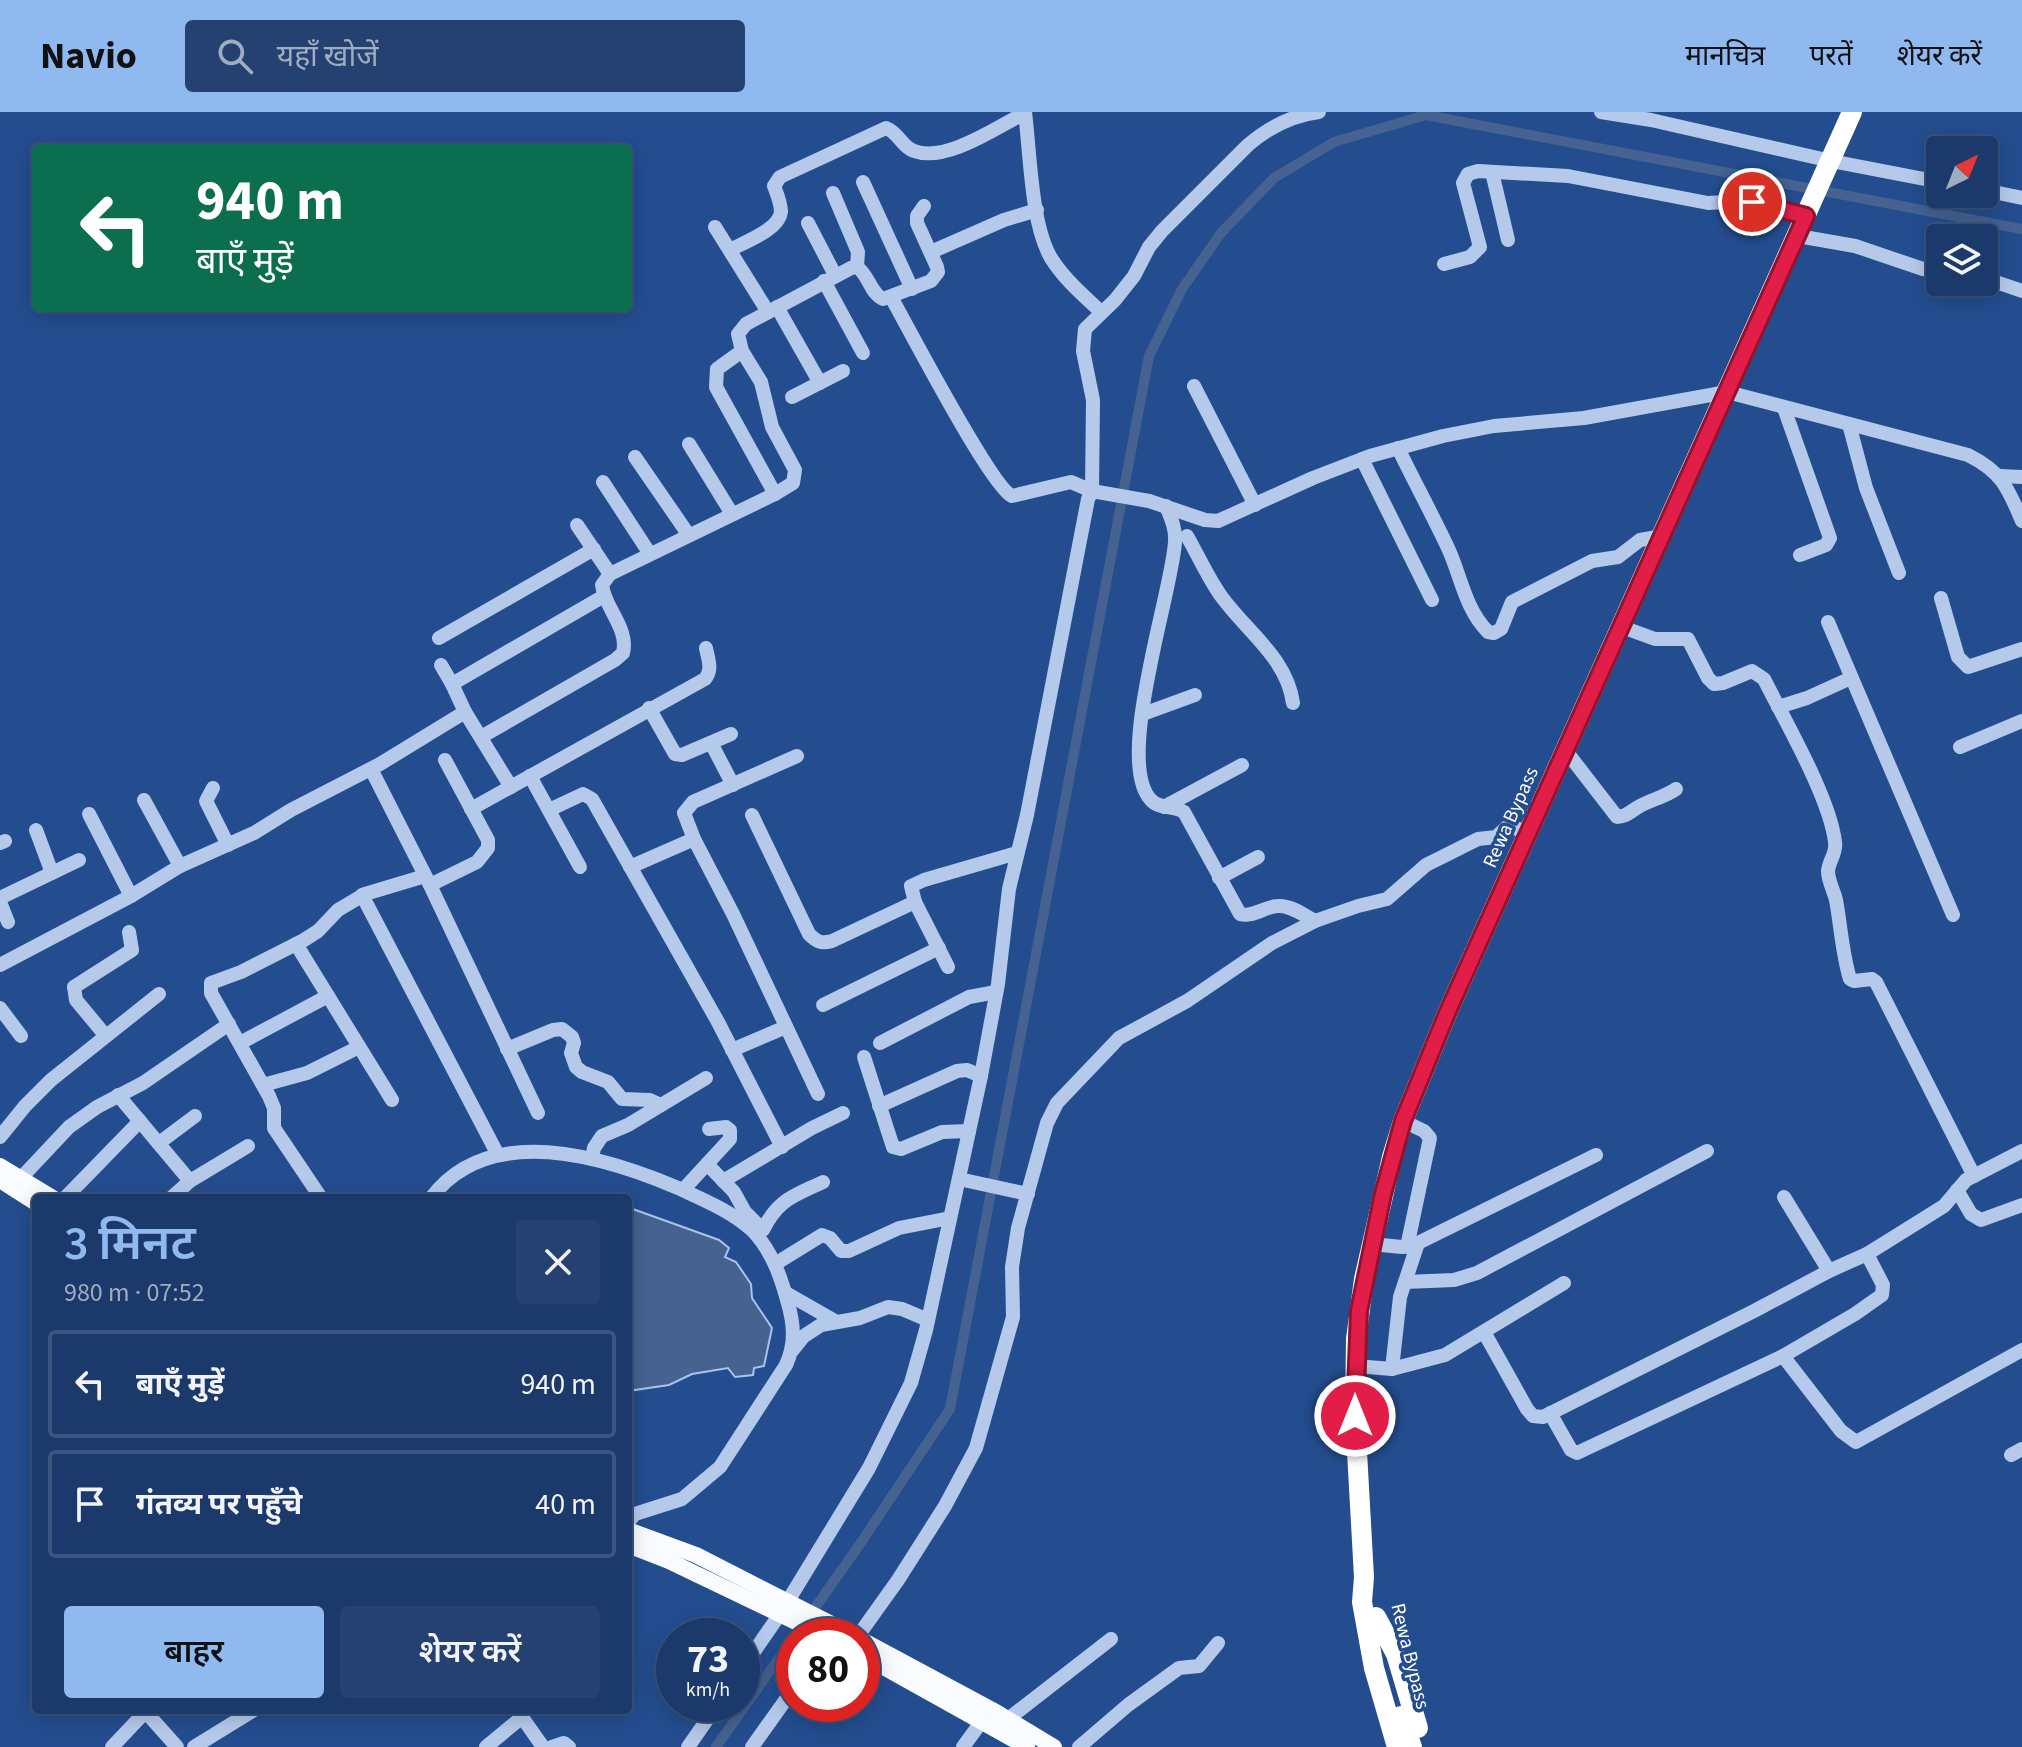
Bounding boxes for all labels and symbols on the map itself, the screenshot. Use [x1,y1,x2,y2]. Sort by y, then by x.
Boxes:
north arrow [1926,136,1998,208]
pin [1718,168,1786,236]
street label: Rewa Bypass [1476,762,1546,872]
position arrow [1313,1374,1397,1458]
street label: Rewa Bypass [1383,1600,1437,1712]
speed limit sign: 80 [776,1618,880,1722]

